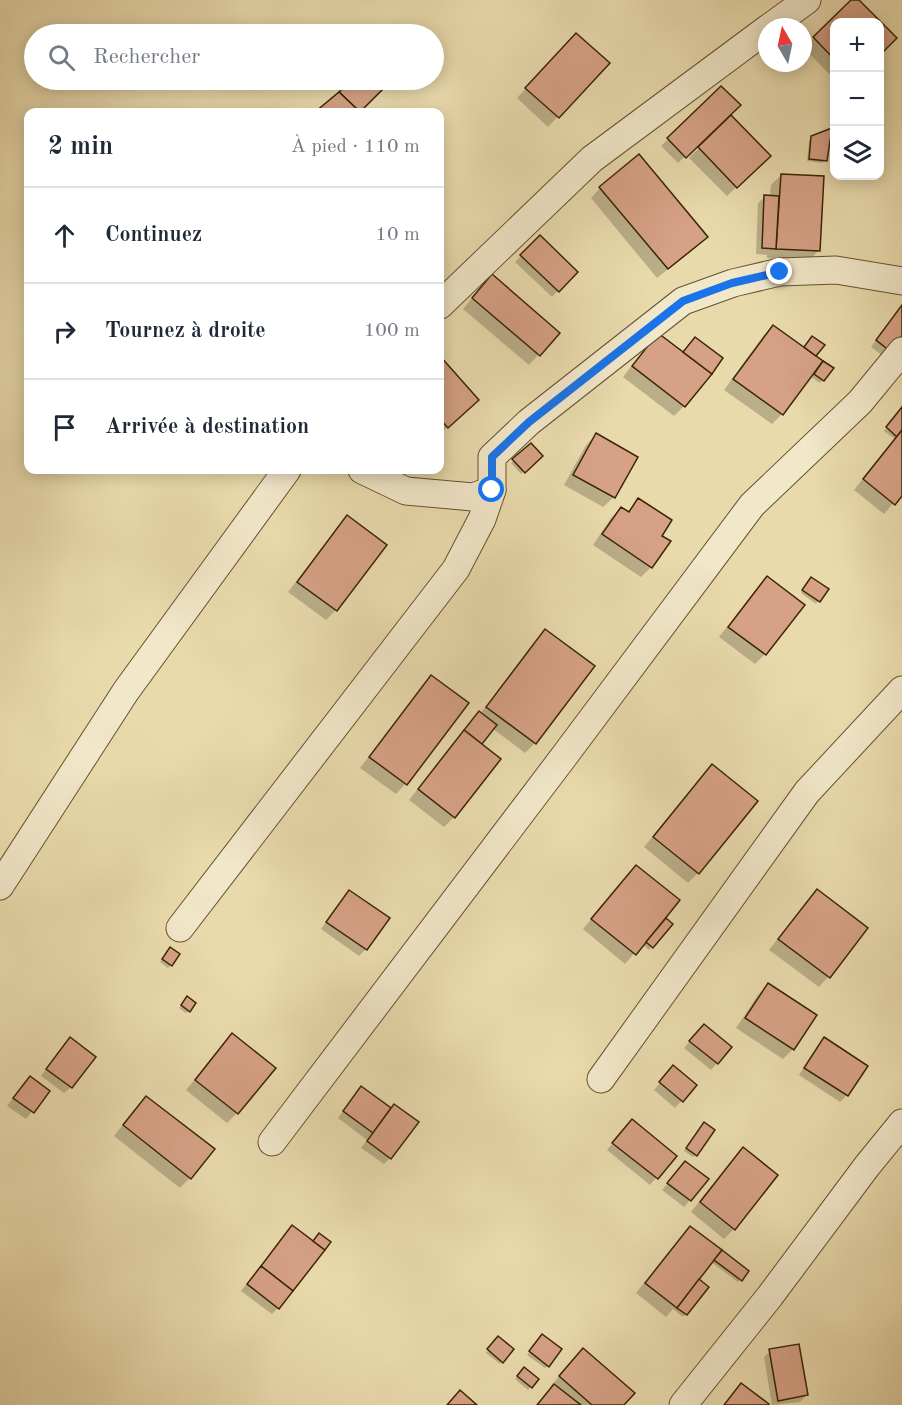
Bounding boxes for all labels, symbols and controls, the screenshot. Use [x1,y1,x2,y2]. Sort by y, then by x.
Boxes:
north arrow [758,18,812,72]
map controls [830,18,884,180]
button: + [830,18,884,72]
search box [24,24,444,90]
icon: search [45,41,78,74]
text: Rechercher [93,46,200,68]
button: − [830,72,884,126]
button: layers [830,126,884,180]
text: 2 min [48,134,113,160]
text: À pied · 110 m [291,137,420,157]
icon: ahead [48,219,81,252]
text: Continuez [105,224,202,246]
text: 10 m [375,225,420,245]
route end [766,258,792,284]
icon: right [48,315,81,348]
text: Tournez à droite [105,320,266,342]
text: 100 m [364,321,420,341]
icon: arrive [48,411,81,444]
text: Arrivée à destination [105,416,309,438]
route start [478,476,504,502]

